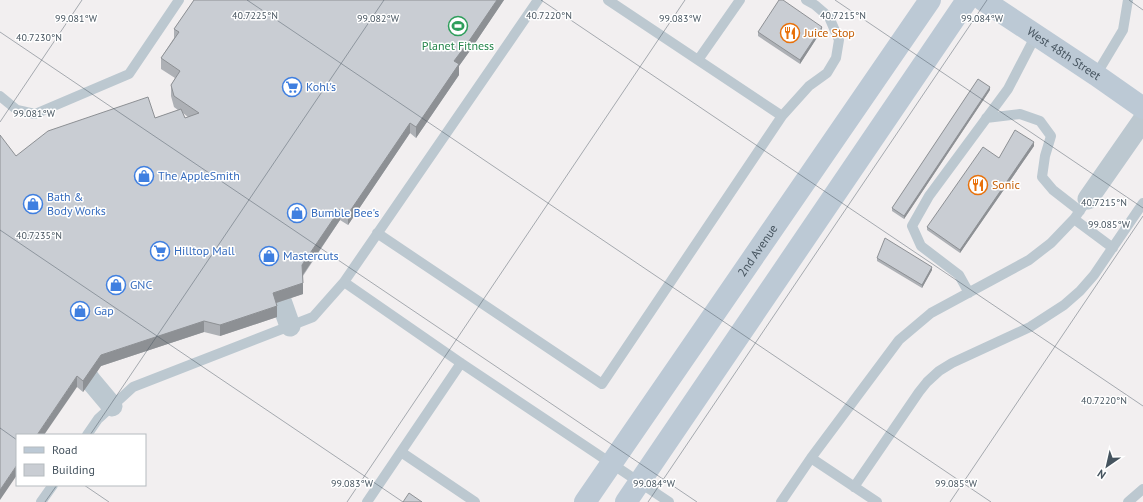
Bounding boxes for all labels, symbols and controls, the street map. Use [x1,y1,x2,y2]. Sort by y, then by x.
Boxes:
text: 40.7225°N [232,9,278,22]
text: 40.7220°N [526,9,572,22]
text: 40.7215°N [820,9,866,22]
text: 99.081°W [55,12,98,25]
text: 99.082°W [357,12,400,25]
text: 99.083°W [659,12,702,25]
text: 99.084°W [961,12,1004,25]
sports icon: Planet Fitness [447,15,469,37]
restaurant icon: Juice Stop [779,22,801,44]
street label: West 48th Street [1024,23,1104,83]
place label: Juice Stop [803,25,855,40]
text: 40.7230°N [16,31,62,44]
place label: Planet Fitness [422,38,494,53]
supermarket icon: Kohl's [281,76,303,98]
place label: Kohl's [306,79,336,94]
text: 99.081°W [13,107,56,120]
shop icon: The AppleSmith [133,165,155,187]
place label: The AppleSmith [158,168,240,183]
restaurant icon: Sonic [967,174,989,196]
place label: Sonic [992,177,1021,192]
place label: Bath & Body Works [47,189,106,218]
shop icon: Bath & Body Works [22,193,44,215]
text: 40.7215°N [1081,196,1127,209]
shop icon: Bumble Bee's [286,202,308,224]
place label: Bumble Bee's [311,205,379,220]
text: 99.085°W [1088,218,1131,231]
street label: 2nd Avenue [734,221,780,279]
text: 40.7235°N [16,229,62,242]
supermarket icon: Hilltop Mall [149,240,171,262]
place label: Hilltop Mall [174,243,235,258]
shop icon: Mastercuts [258,245,280,267]
place label: Mastercuts [283,248,339,263]
shop icon: GNC [105,274,127,296]
place label: GNC [130,277,152,292]
shop icon: Gap [69,300,91,322]
place label: Gap [94,303,114,318]
text: 40.7220°N [1081,394,1127,407]
legend [16,434,146,486]
text: Road [52,442,77,457]
north arrow [1087,446,1127,486]
text: Building [52,462,95,477]
text: N [1094,466,1108,482]
text: 99.083°W [331,477,374,490]
text: 99.084°W [633,477,676,490]
text: 99.085°W [935,477,978,490]

